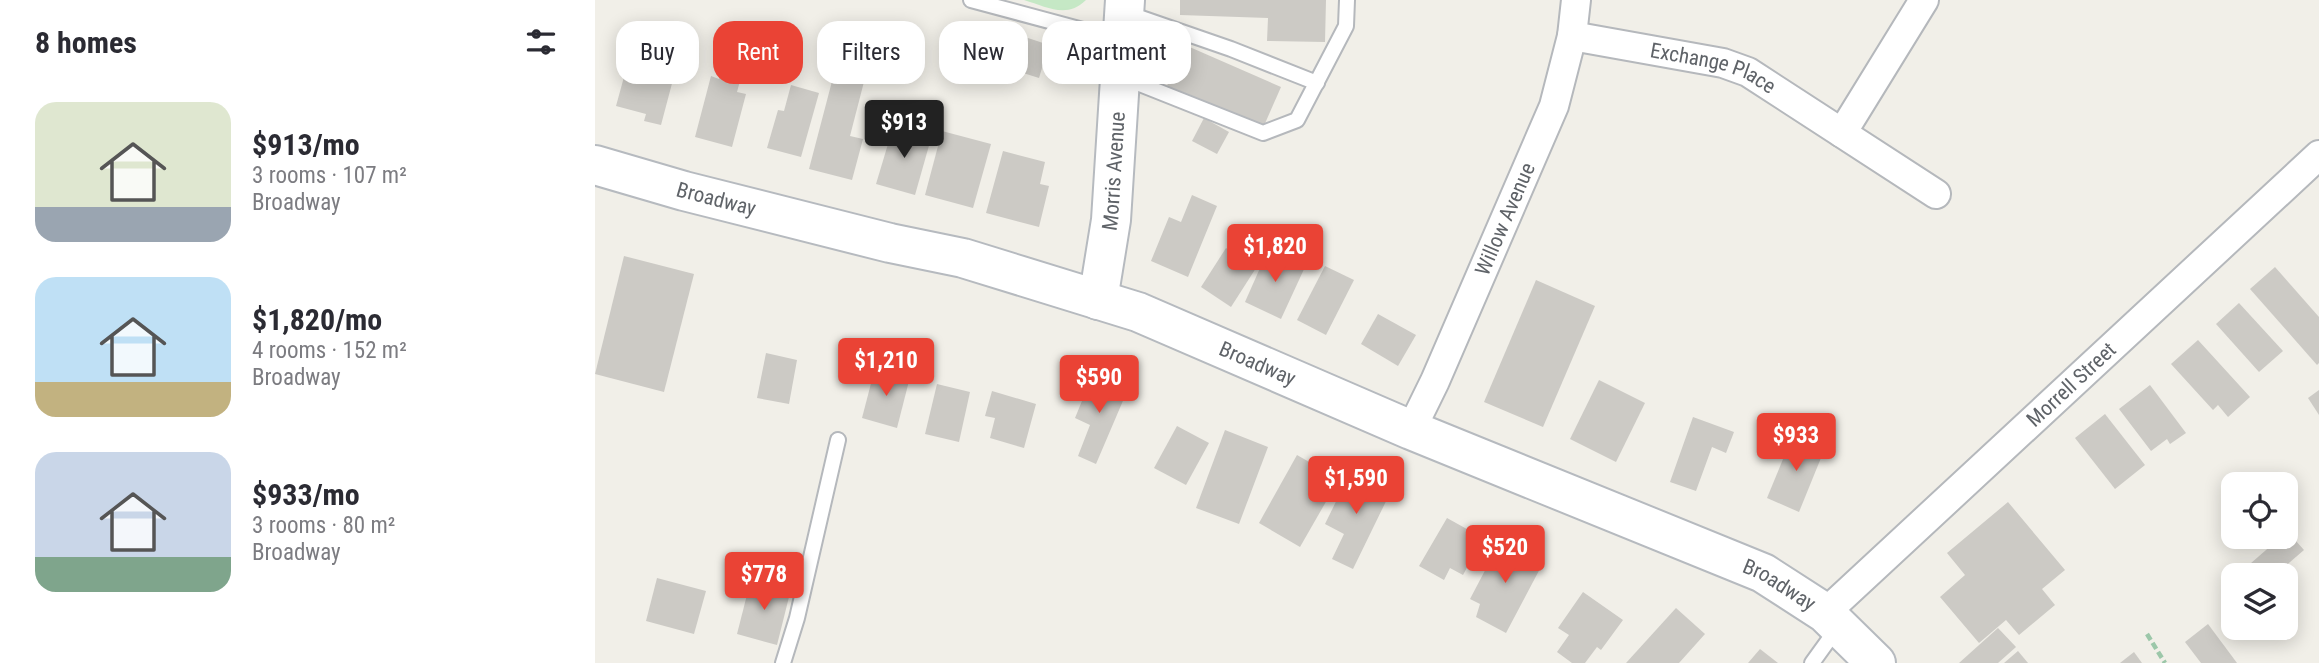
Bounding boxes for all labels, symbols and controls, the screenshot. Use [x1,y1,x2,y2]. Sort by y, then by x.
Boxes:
chip: Buy [616,21,699,84]
chip: Rent [713,21,803,84]
chip: Filters [817,21,925,84]
chip: New [939,21,1028,84]
chip: Apartment [1042,21,1191,84]
icon: filters [522,23,560,61]
text: 8 homes [35,25,137,60]
street label: Exchange Place [1648,38,1780,99]
pin: $913 [863,100,945,160]
text: $913 [881,109,927,136]
street label: Morris Avenue [1097,111,1130,232]
text: $913/mo [252,127,360,162]
icon: home [91,130,175,214]
street label: Willow Avenue [1470,159,1540,279]
text: 3 rooms · 107 m² [252,162,407,189]
street label: Broadway [674,177,759,221]
text: Broadway [252,189,341,216]
pin: $1,820 [1218,224,1332,284]
text: $1,820 [1243,233,1307,260]
text: $1,820/mo [252,302,382,337]
icon: home [91,305,175,389]
text: 4 rooms · 152 m² [252,337,407,364]
street label: Broadway [1216,337,1300,391]
street label: Morrell Street [2022,337,2121,432]
pin: $1,210 [829,338,943,398]
text: $1,210 [854,347,918,374]
pin: $590 [1058,356,1140,415]
text: Broadway [252,364,341,391]
text: $590 [1076,364,1122,391]
pin: $933 [1755,414,1837,473]
text: $933 [1773,422,1819,449]
pin: $1,590 [1299,456,1413,516]
text: $1,590 [1324,465,1388,492]
map controls [2221,472,2298,640]
button: locate [2221,472,2298,549]
text: $933/mo [252,477,360,512]
icon: home [91,480,175,564]
text: 3 rooms · 80 m² [252,512,395,539]
pin: $520 [1464,526,1546,585]
text: $520 [1482,534,1528,561]
text: Broadway [252,539,341,566]
pin: $778 [723,552,805,612]
street label: Broadway [1739,554,1820,616]
text: $778 [741,561,787,588]
button: layers [2221,563,2298,640]

